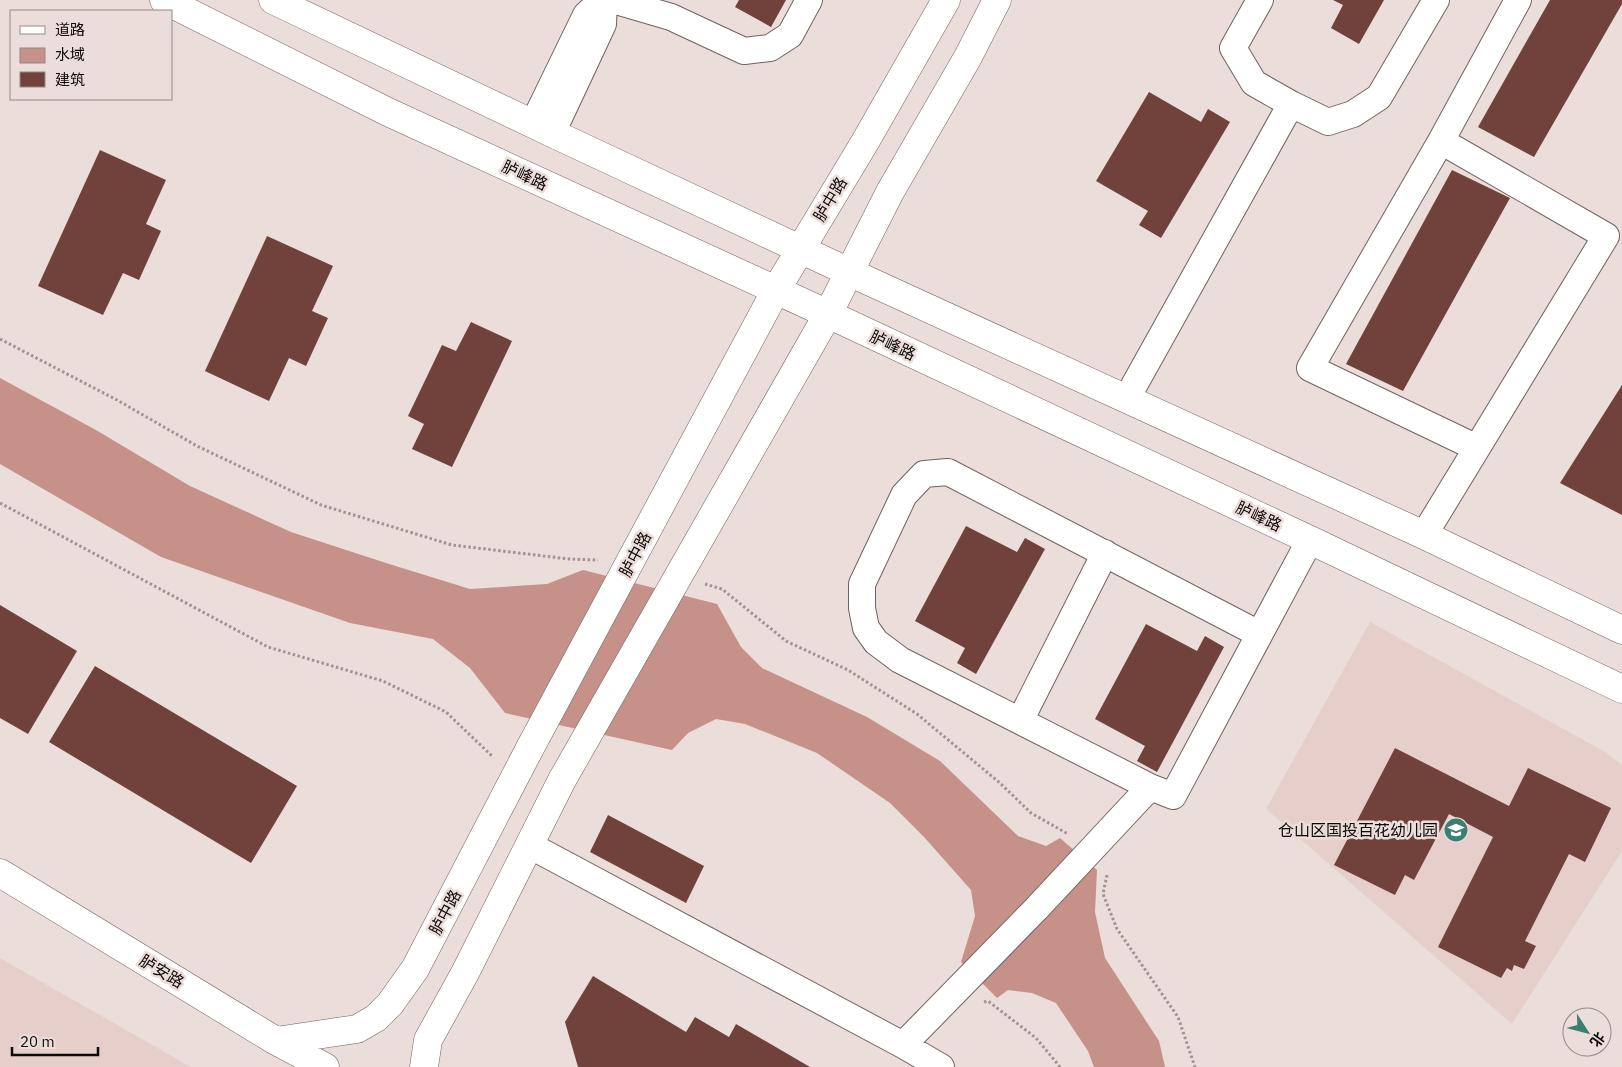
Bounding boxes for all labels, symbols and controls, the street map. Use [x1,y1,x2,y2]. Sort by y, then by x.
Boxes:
legend [10,10,172,100]
text: 道路 [55,20,85,39]
text: 水域 [55,45,85,64]
text: 建筑 [55,70,85,89]
street label: 胪峰路 [499,156,551,194]
street label: 胪中路 [809,173,851,225]
street label: 胪峰路 [867,326,919,364]
street label: 胪峰路 [1233,497,1285,535]
street label: 胪中路 [615,528,655,580]
school or university icon: 仓山区国投百花幼儿园 [1443,817,1469,843]
place label: 仓山区国投百花幼儿园 [1278,820,1438,840]
street label: 胪中路 [425,886,465,938]
street label: 胪安路 [136,950,188,992]
north arrow [1562,1007,1612,1057]
scale bar [12,1024,99,1056]
text: 北 [1586,1029,1609,1051]
text: 20 m [20,1032,55,1051]

